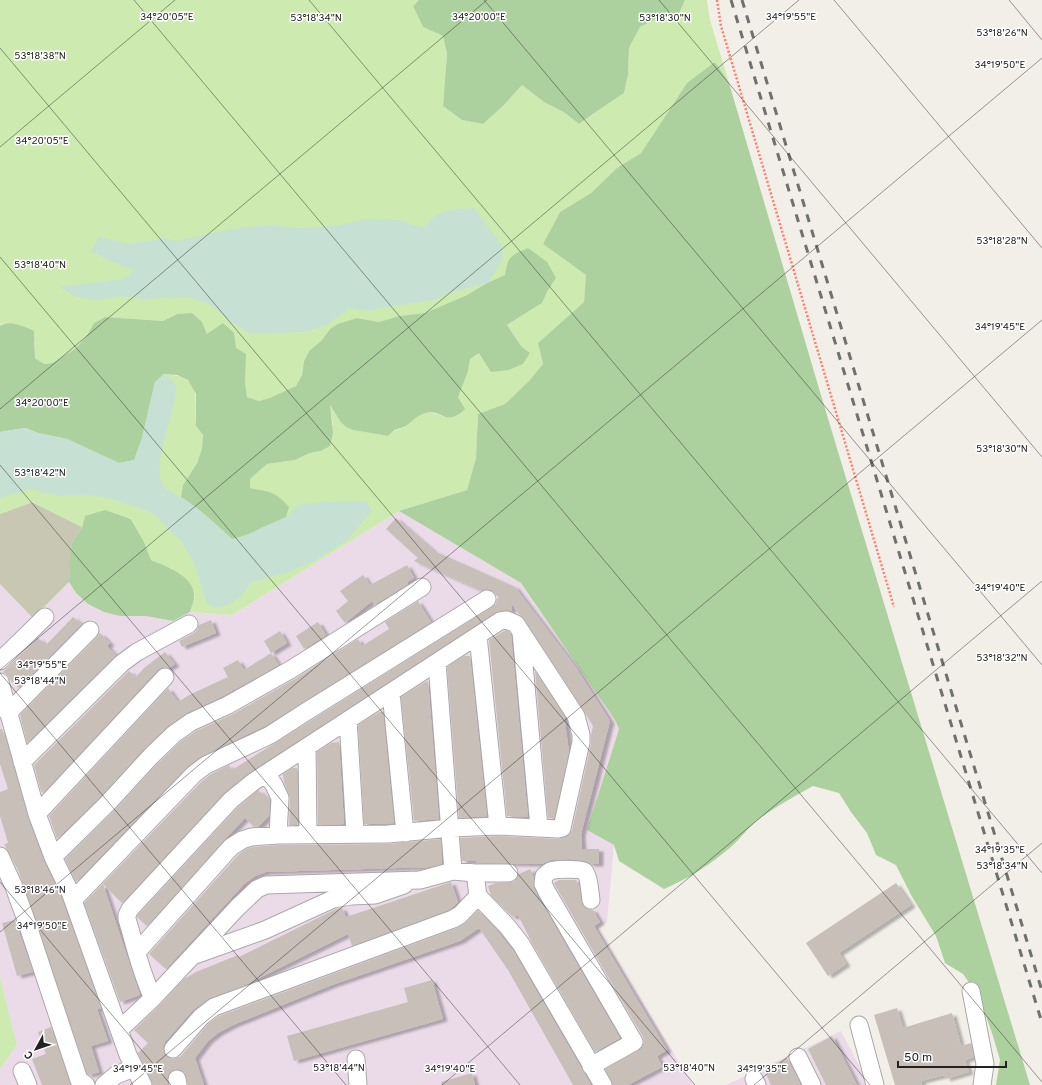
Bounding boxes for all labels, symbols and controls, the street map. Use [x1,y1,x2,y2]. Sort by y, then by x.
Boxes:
text: 34°20'05"E [140,11,194,24]
text: 34°20'00"E [452,11,506,24]
text: 34°19'55"E [766,11,816,24]
text: 53°18'34"N [290,12,342,25]
text: 53°18'30"N [639,12,691,25]
text: 53°18'26"N [976,27,1028,40]
text: 53°18'38"N [14,50,66,63]
text: 34°19'50"E [975,59,1025,72]
text: 34°20'05"E [15,135,69,148]
text: 53°18'28"N [976,235,1028,248]
text: 53°18'40"N [14,259,66,272]
text: 34°19'45"E [975,321,1025,334]
text: 34°20'00"E [15,397,69,410]
text: 53°18'30"N [976,443,1028,456]
text: 53°18'42"N [14,467,66,480]
text: 34°19'40"E [975,582,1025,595]
text: 53°18'32"N [976,652,1028,665]
text: 34°19'55"E [17,659,67,672]
text: 53°18'44"N [14,675,66,688]
text: 34°19'35"E [975,844,1025,857]
text: 53°18'34"N [976,860,1028,873]
text: 53°18'46"N [14,884,66,897]
text: 34°19'50"E [17,920,67,933]
north arrow [16,1029,56,1069]
scale bar [898,1043,1006,1069]
text: С [21,1048,37,1062]
text: 50 m [904,1050,932,1066]
text: 53°18'44"N [313,1062,365,1075]
text: 53°18'40"N [663,1062,715,1075]
text: 34°19'45"E [113,1063,163,1076]
text: 34°19'40"E [425,1063,475,1076]
text: 34°19'35"E [737,1063,787,1076]

